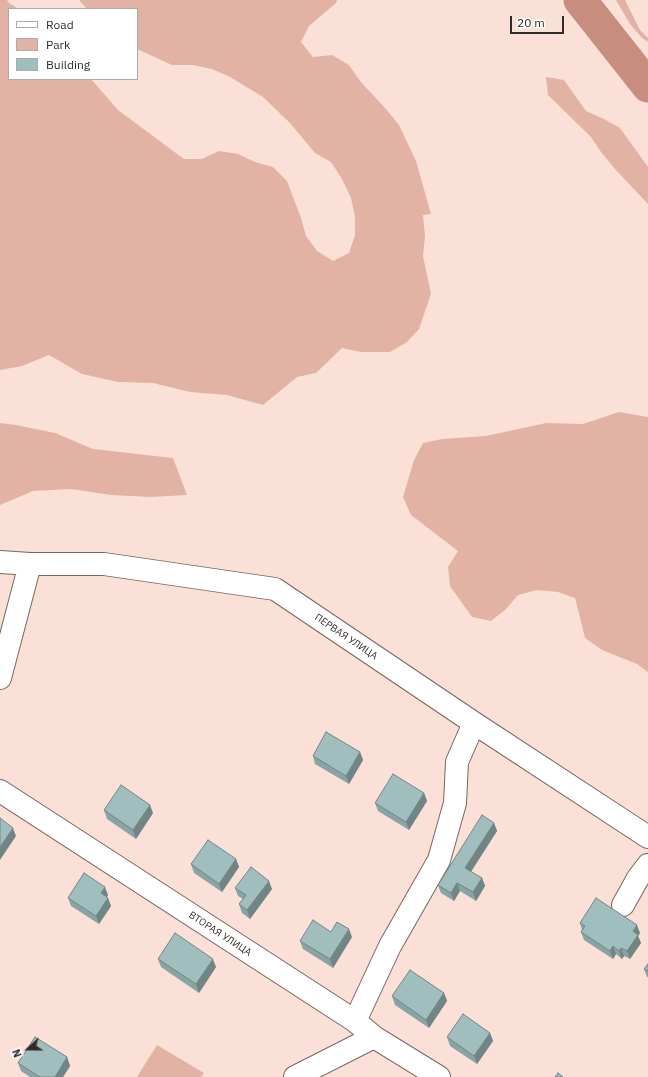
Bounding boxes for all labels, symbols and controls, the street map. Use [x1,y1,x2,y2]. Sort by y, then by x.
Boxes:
legend [8,8,138,80]
scale bar [512,8,566,34]
text: 20 m [517,15,545,30]
text: Road [46,17,74,32]
text: Park [46,37,70,52]
text: Building [46,57,90,72]
street label: ПЕРВАЯ УЛИЦА [312,611,380,663]
street label: ВТОРАЯ УЛИЦА [186,909,254,959]
north arrow [8,1029,48,1069]
text: N [9,1047,25,1060]

